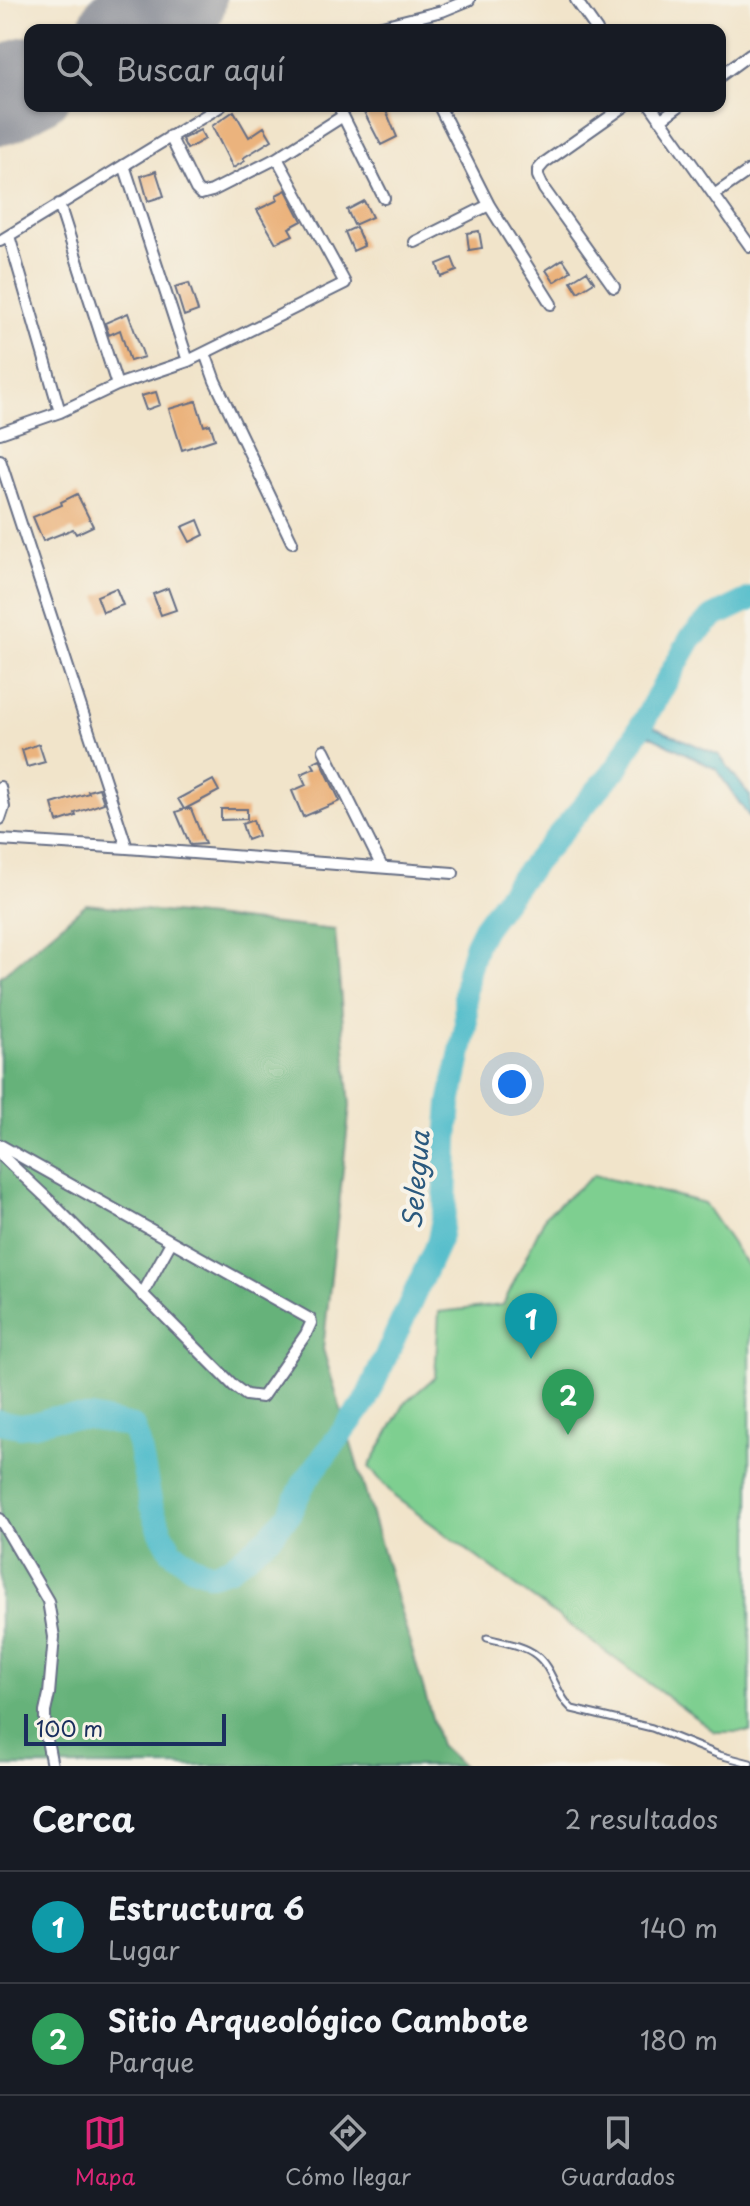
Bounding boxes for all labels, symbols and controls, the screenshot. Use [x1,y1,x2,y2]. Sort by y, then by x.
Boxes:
search box [24,24,726,112]
icon: search [52,46,96,90]
text: Buscar aquí [116,46,285,91]
your location [492,1064,532,1104]
water label: Selegua [391,1128,439,1231]
pin: 1 [505,1293,557,1359]
pin: 2 [542,1369,594,1435]
scale bar [24,1710,226,1746]
text: 100 m [36,1711,103,1744]
text: Cerca [32,1792,135,1844]
text: 2 resultados [565,1799,718,1838]
text: Estructura 6 [108,1885,304,1930]
text: 1 [52,1908,64,1947]
text: 140 m [640,1908,718,1947]
text: Lugar [108,1930,180,1969]
text: Sitio Arqueológico Cambote [108,1997,528,2042]
text: 2 [49,2020,67,2059]
text: 180 m [640,2020,718,2059]
text: Parque [108,2042,195,2081]
tab: Mapa [75,2111,135,2192]
tab: Cómo llegar [285,2111,411,2192]
tab: Guardados [561,2111,675,2192]

